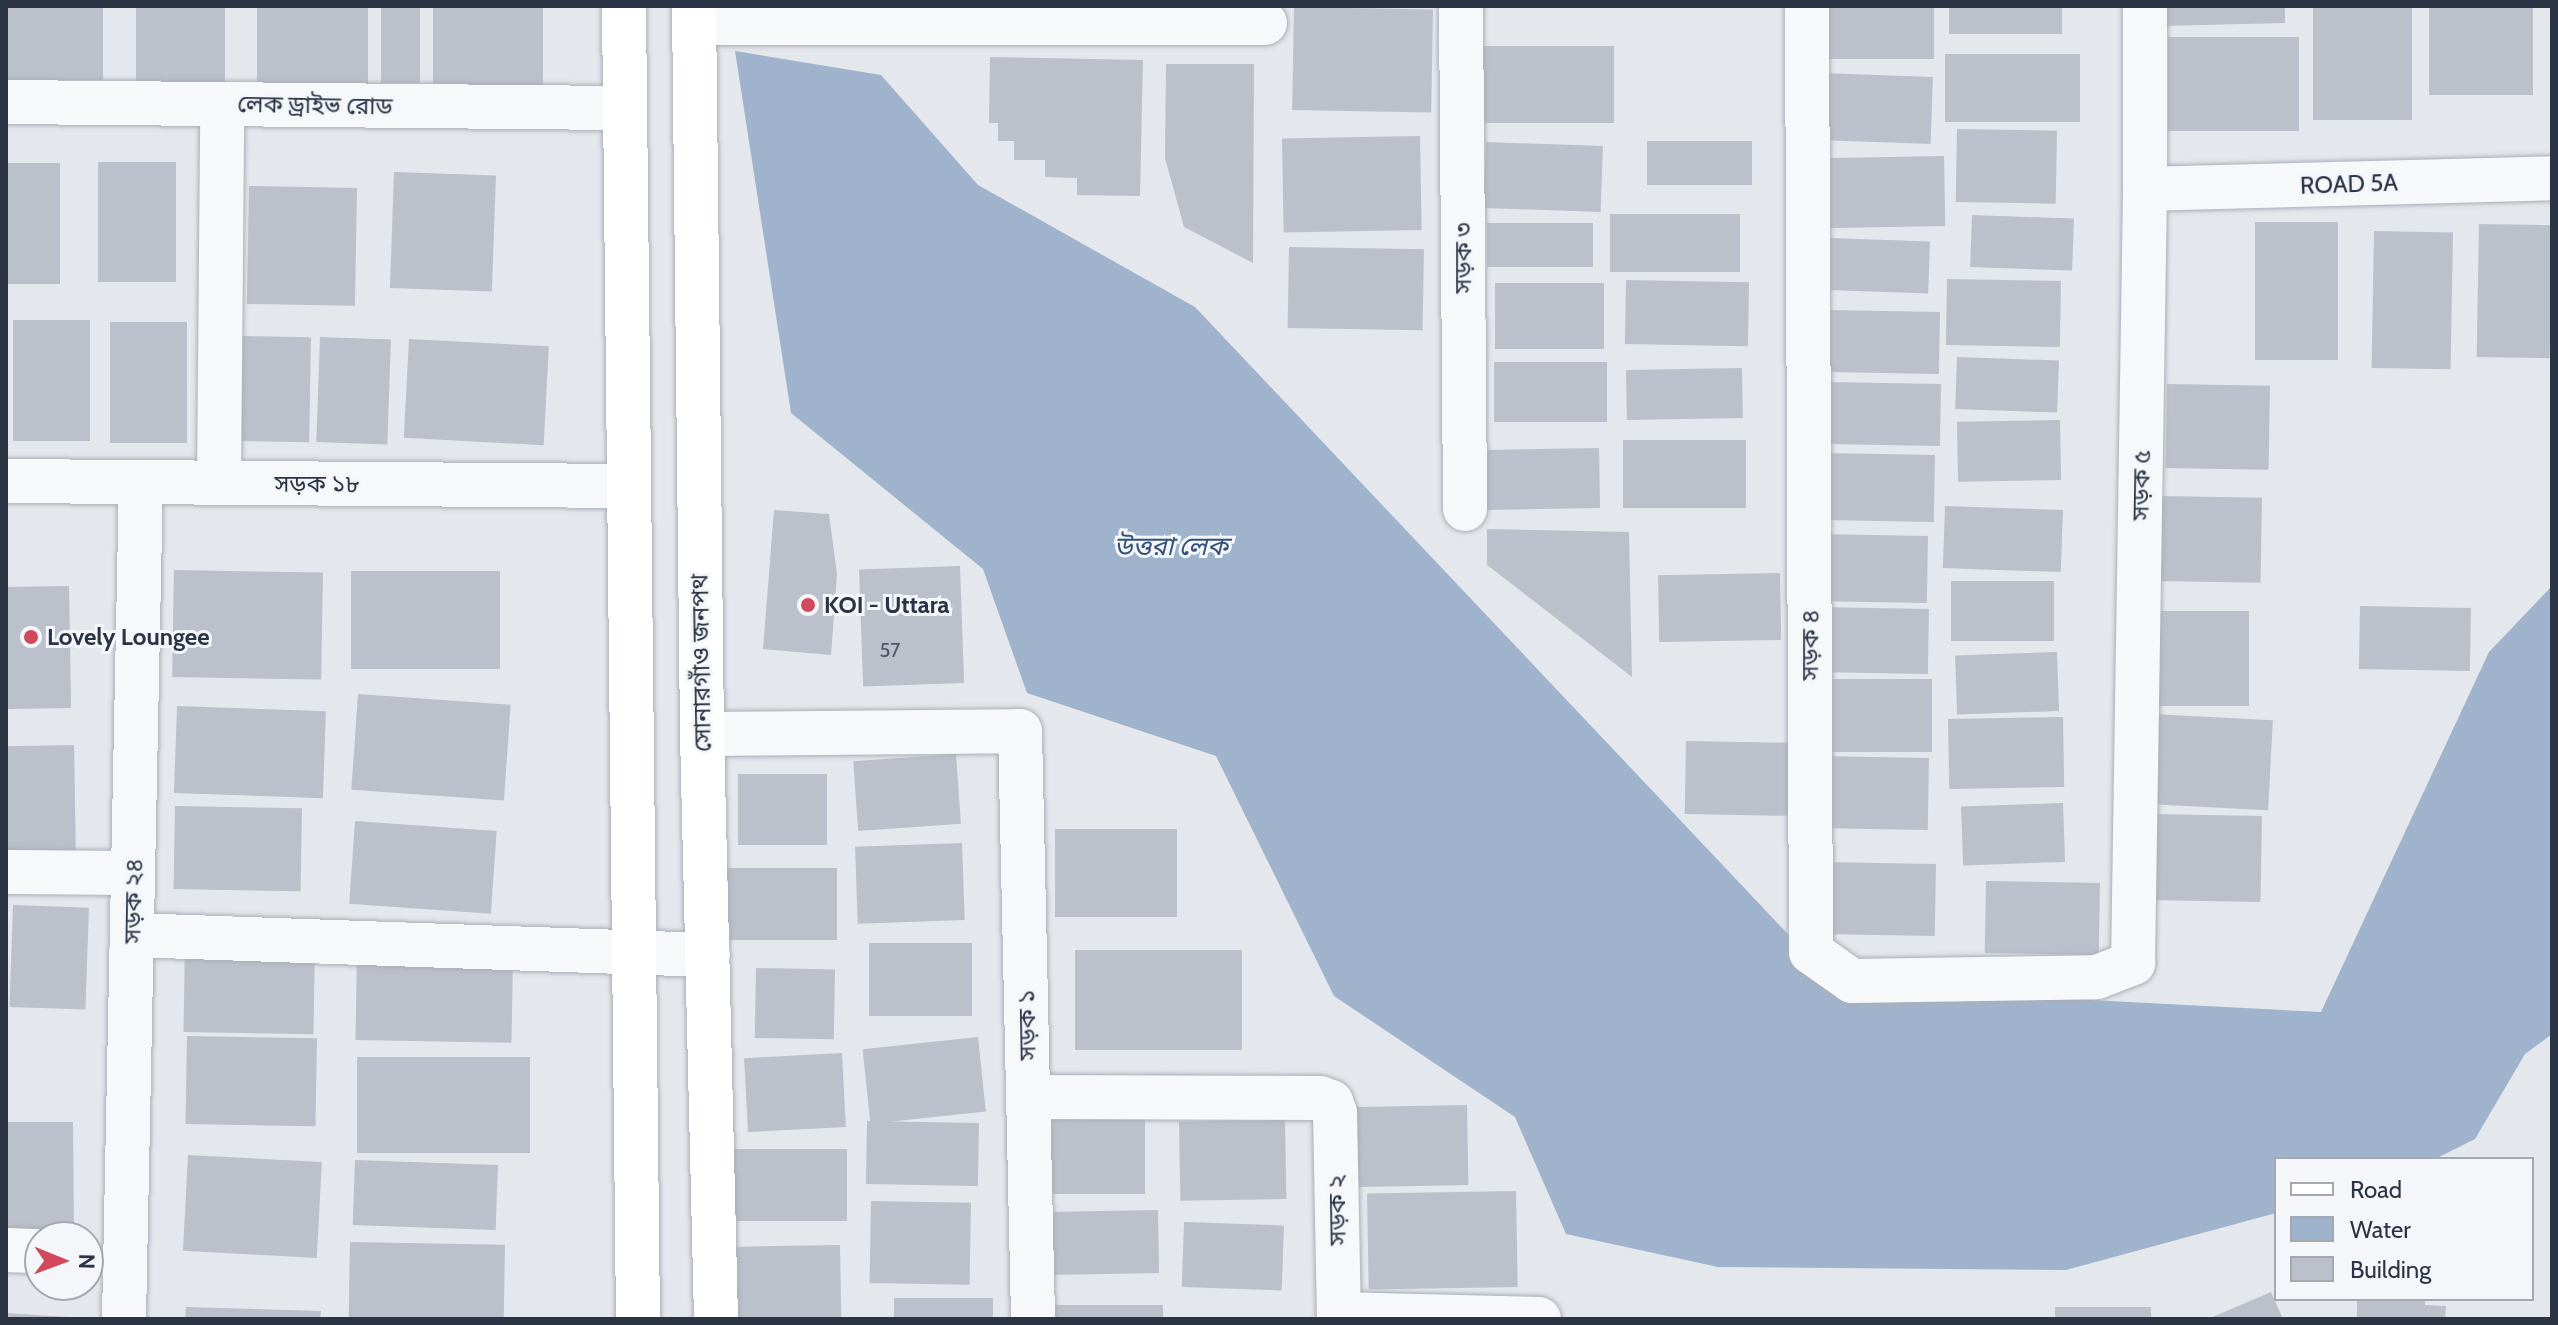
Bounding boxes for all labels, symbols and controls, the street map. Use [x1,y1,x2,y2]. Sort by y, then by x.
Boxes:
street label: লেক ড্রাইভ রোড [237,89,393,121]
street label: ROAD 5A [2299,168,2399,200]
street label: সড়ক ৩ [1449,222,1477,294]
street label: সড়ক ৫ [2126,449,2156,521]
street label: সড়ক ১৮ [274,470,360,498]
water label: উত্তরা লেক [1114,531,1228,563]
street label: সোনারগাঁও জনপথ [685,574,717,752]
place label: KOI - Uttara [824,591,949,619]
marker: KOI - Uttara [799,596,817,614]
street label: সড়ক ৪ [1796,609,1824,681]
place label: Lovely Loungee [47,623,210,651]
marker: Lovely Loungee [22,628,40,646]
house number: 57 [880,638,900,662]
street label: সড়ক ২৪ [118,858,148,944]
street label: সড়ক ১ [1012,989,1042,1061]
legend [2274,1157,2534,1301]
street label: সড়ক ২ [1322,1174,1352,1246]
text: Road [2350,1175,2402,1204]
text: Water [2350,1215,2411,1244]
north arrow [24,1221,104,1301]
text: N [73,1253,100,1269]
text: Building [2350,1255,2431,1284]

